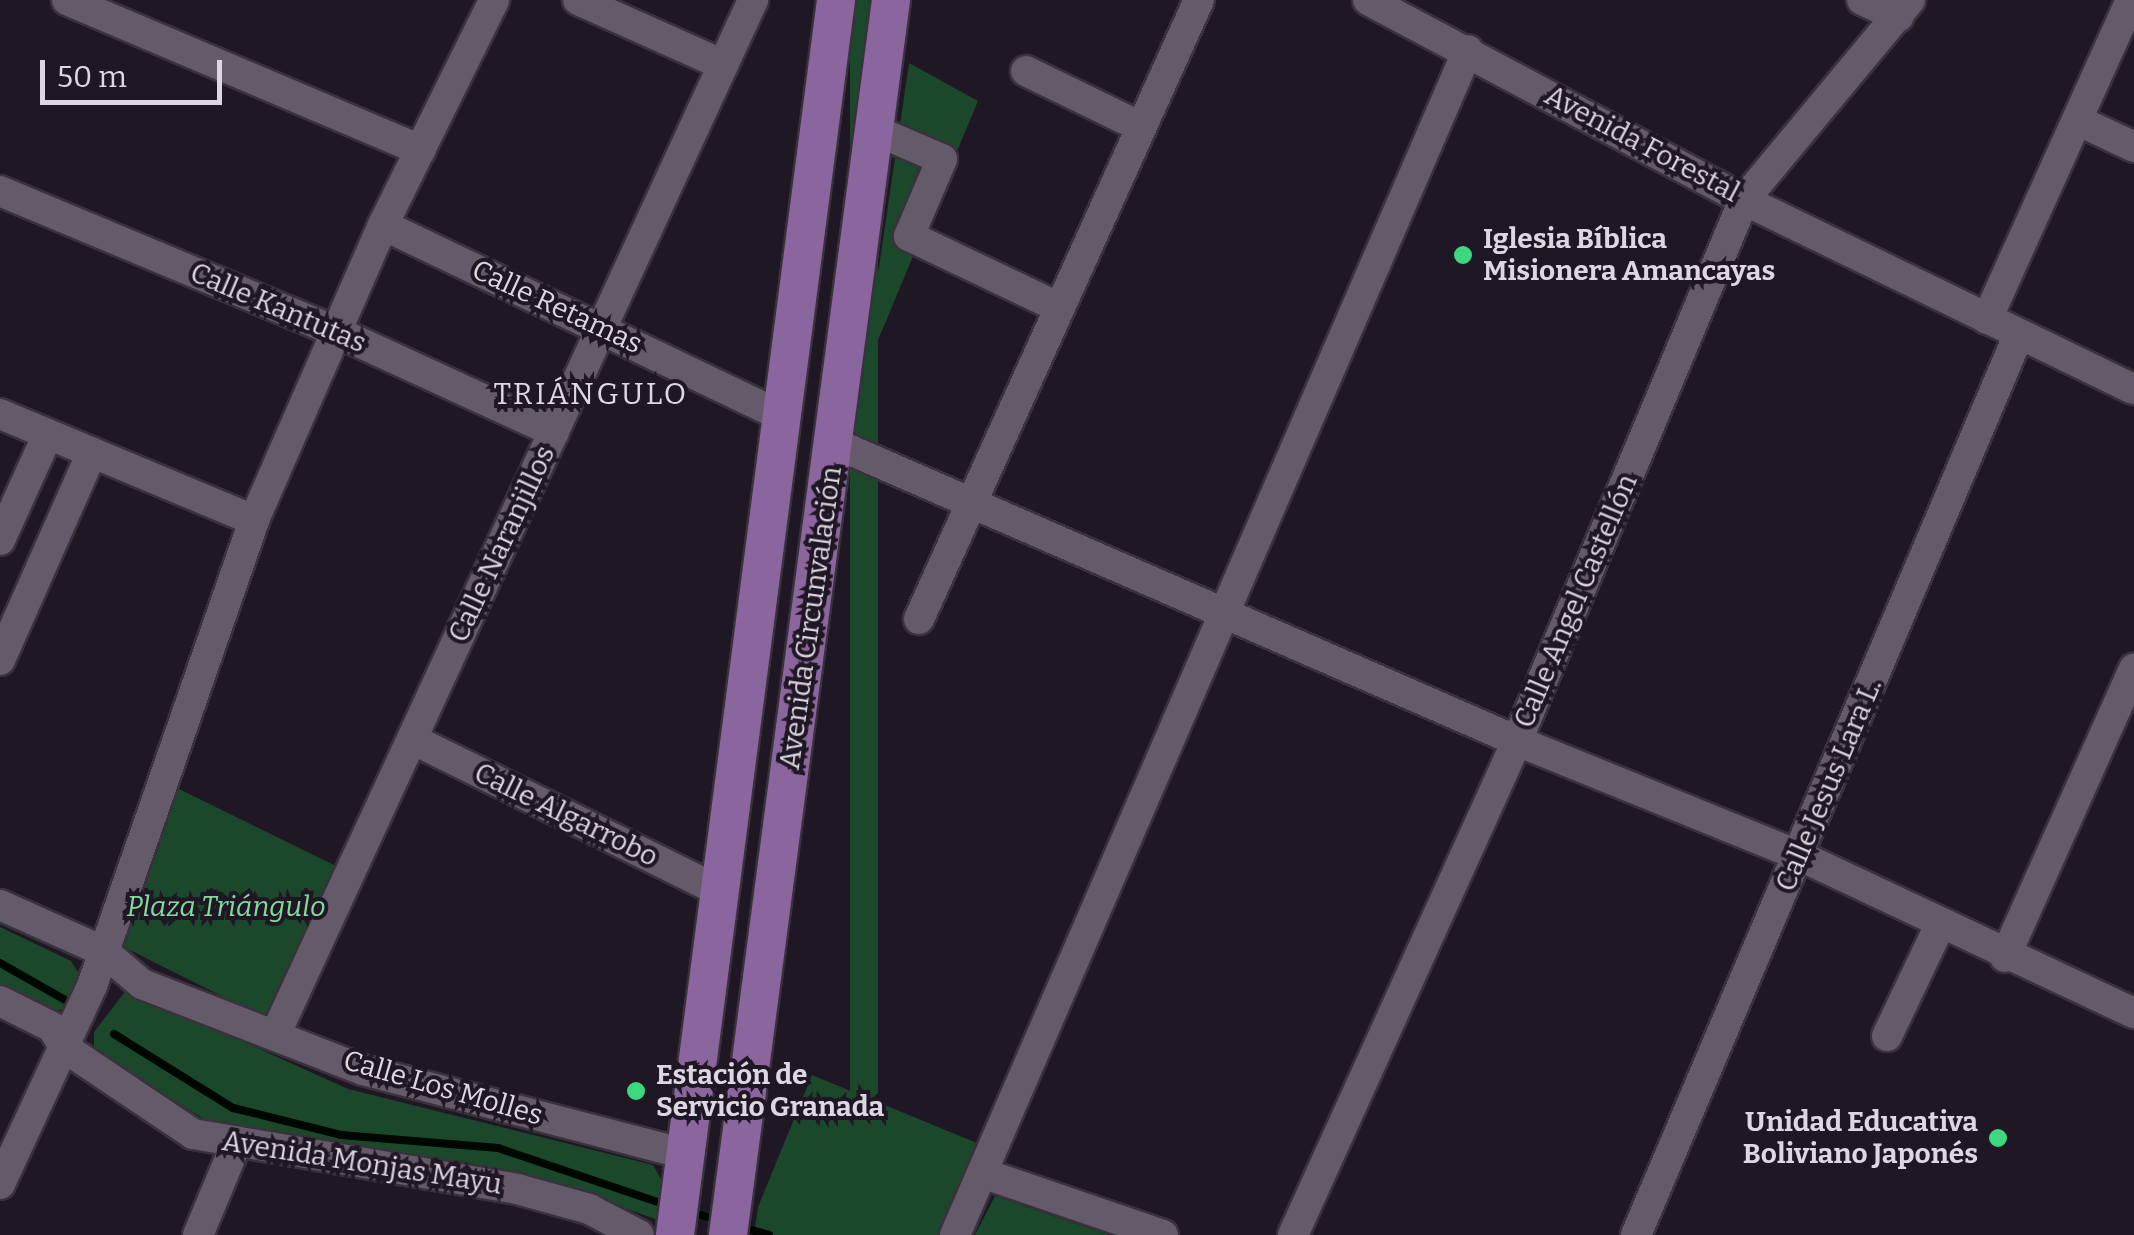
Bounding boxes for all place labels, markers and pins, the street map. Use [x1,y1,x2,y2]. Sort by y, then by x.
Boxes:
place label: Iglesia Bíblica Misionera Amancayas [1483,222,1775,288]
marker: Iglesia Bíblica Misionera Amancayas [1452,244,1474,266]
place label: Estación de Servicio Granada [656,1058,884,1124]
marker: Estación de Servicio Granada [625,1080,647,1102]
place label: Unidad Educativa Boliviano Japonés [1743,1105,1978,1171]
marker: Unidad Educativa Boliviano Japonés [1987,1127,2009,1149]

